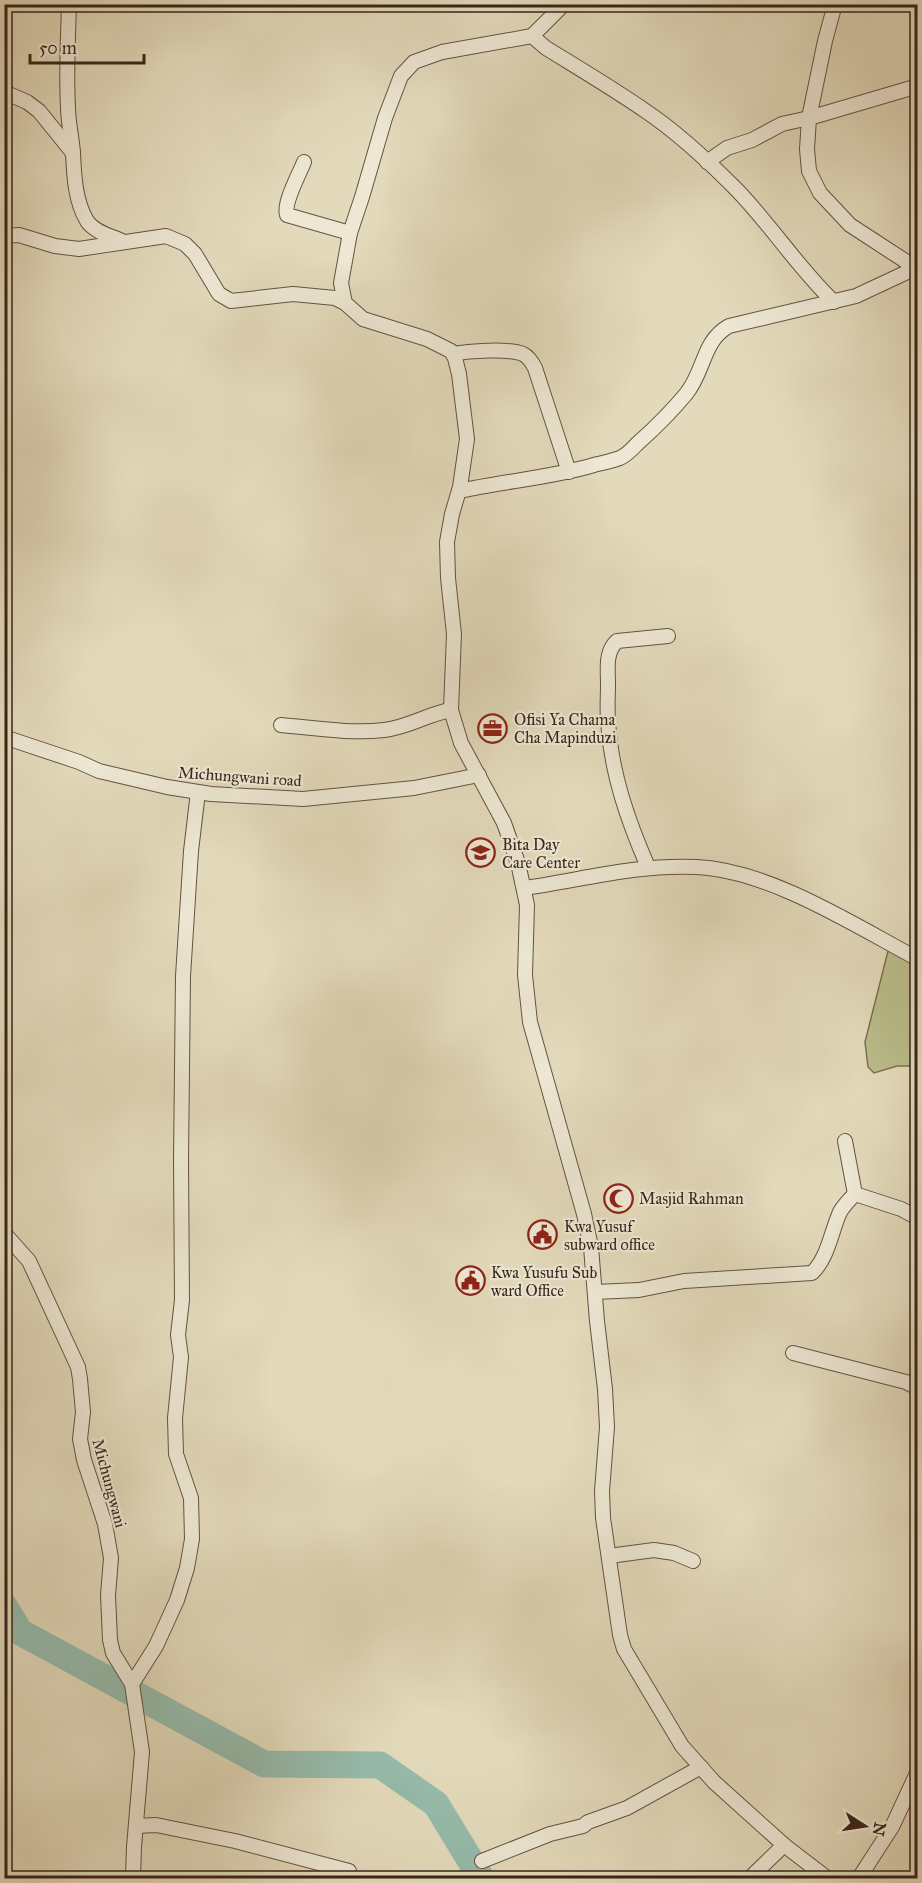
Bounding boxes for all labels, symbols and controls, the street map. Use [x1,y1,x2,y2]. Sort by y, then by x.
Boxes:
scale bar [30,27,144,65]
text: 50 m [39,37,77,59]
place label: Ofisi Ya Chama Cha Mapinduzi [514,710,617,747]
office icon: Ofisi Ya Chama Cha Mapinduzi [477,712,509,744]
street label: Michungwani road [177,763,302,791]
place label: Bita Day Care Center [502,835,580,872]
school or university icon: Bita Day Care Center [465,837,497,869]
mosque icon: Masjid Rahman [602,1182,634,1214]
place label: Masjid Rahman [639,1189,744,1208]
place label: Kwa Yusuf subward office [564,1217,655,1254]
public building icon: Kwa Yusuf subward office [527,1219,559,1251]
place label: Kwa Yusufu Sub ward Office [491,1263,597,1300]
public building icon: Kwa Yusufu Sub ward Office [454,1265,486,1297]
street label: Michungwani [88,1436,131,1531]
north arrow [835,1796,895,1856]
text: N [868,1820,890,1838]

